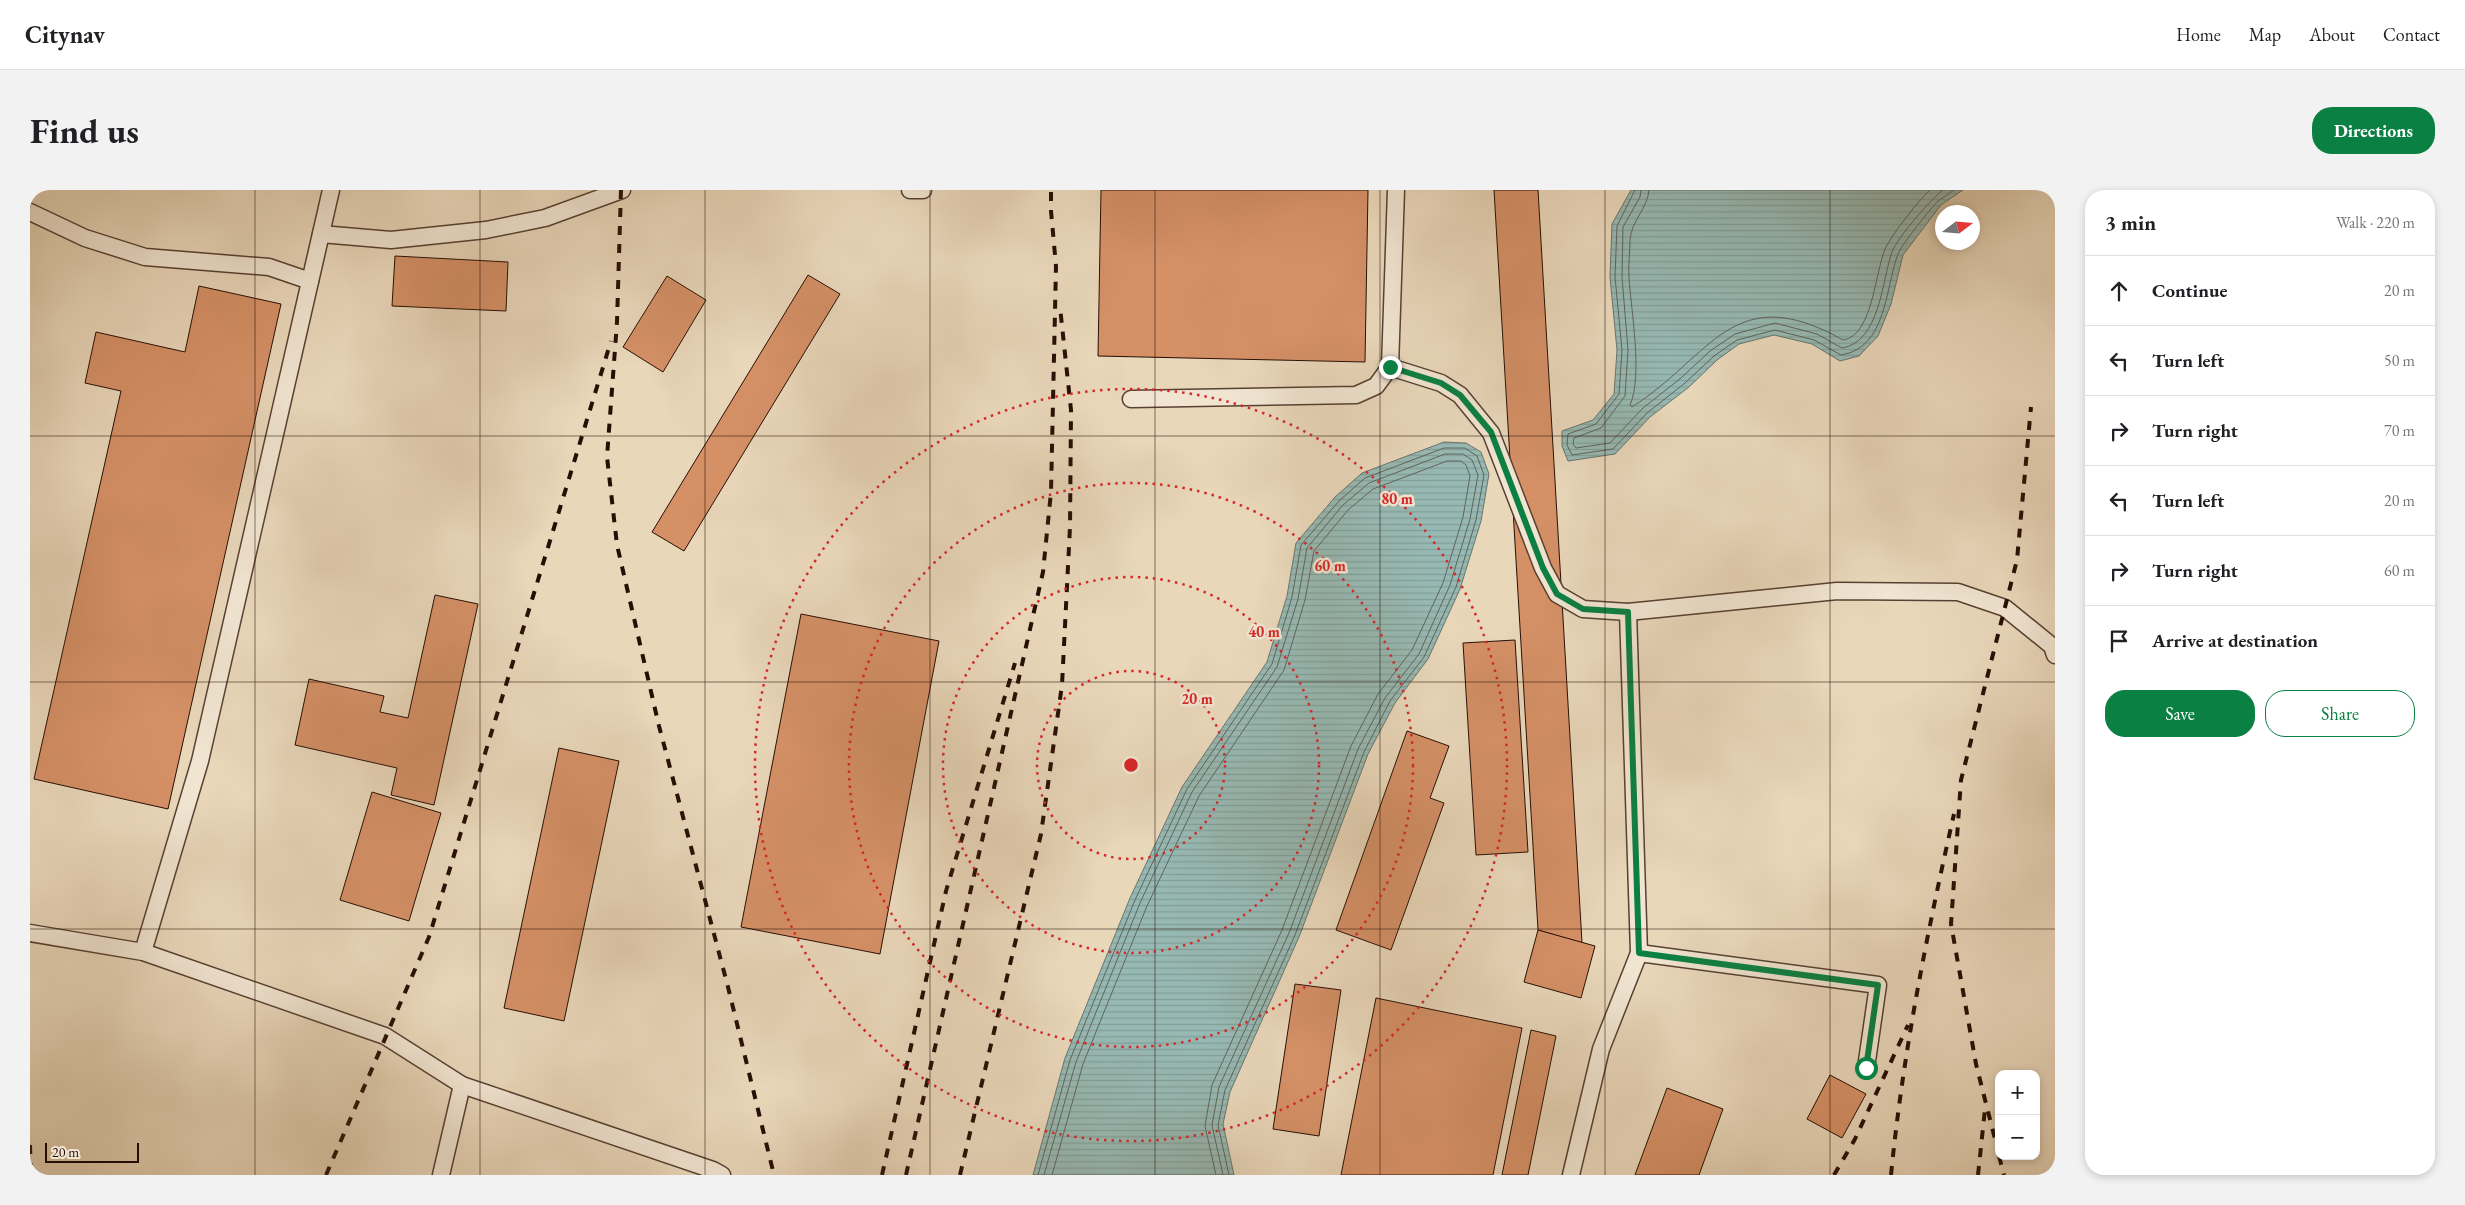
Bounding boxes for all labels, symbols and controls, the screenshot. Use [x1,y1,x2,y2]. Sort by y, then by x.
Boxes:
text: Citynav [25,19,105,50]
text: Home [2176,23,2221,46]
text: Map [2249,23,2281,46]
text: About [2309,23,2355,46]
text: Contact [2383,23,2440,46]
button: Directions [2312,107,2435,154]
text: Find us [30,108,139,153]
north arrow [1935,205,1980,250]
text: 3 min [2105,209,2156,236]
text: Walk · 220 m [2336,212,2415,233]
icon: ahead [2105,277,2133,305]
text: Continue [2152,278,2227,303]
text: 20 m [2384,280,2415,301]
icon: left [2105,347,2133,375]
text: Turn left [2152,348,2224,373]
text: 50 m [2384,350,2415,371]
route end [1379,356,1402,379]
icon: right [2105,417,2133,445]
text: Turn right [2152,418,2238,443]
text: 70 m [2384,420,2415,441]
icon: left [2105,487,2133,515]
text: Turn left [2152,488,2224,513]
text: 80 m [1381,489,1413,508]
text: 20 m [2384,490,2415,511]
text: 60 m [1314,556,1346,575]
icon: right [2105,557,2133,585]
text: Turn right [2152,558,2238,583]
text: 60 m [2384,560,2415,581]
text: 40 m [1248,622,1280,641]
icon: arrive [2105,627,2133,655]
text: Arrive at destination [2152,628,2318,653]
text: 20 m [1181,689,1213,708]
button: Save [2105,690,2255,737]
button: Share [2265,690,2415,737]
centre of rings [1122,756,1140,774]
route start [1855,1057,1878,1080]
map controls [1995,1070,2040,1160]
button: + [1995,1070,2040,1115]
button: − [1995,1115,2040,1160]
scale bar [45,1140,139,1163]
text: 20 m [52,1143,79,1161]

